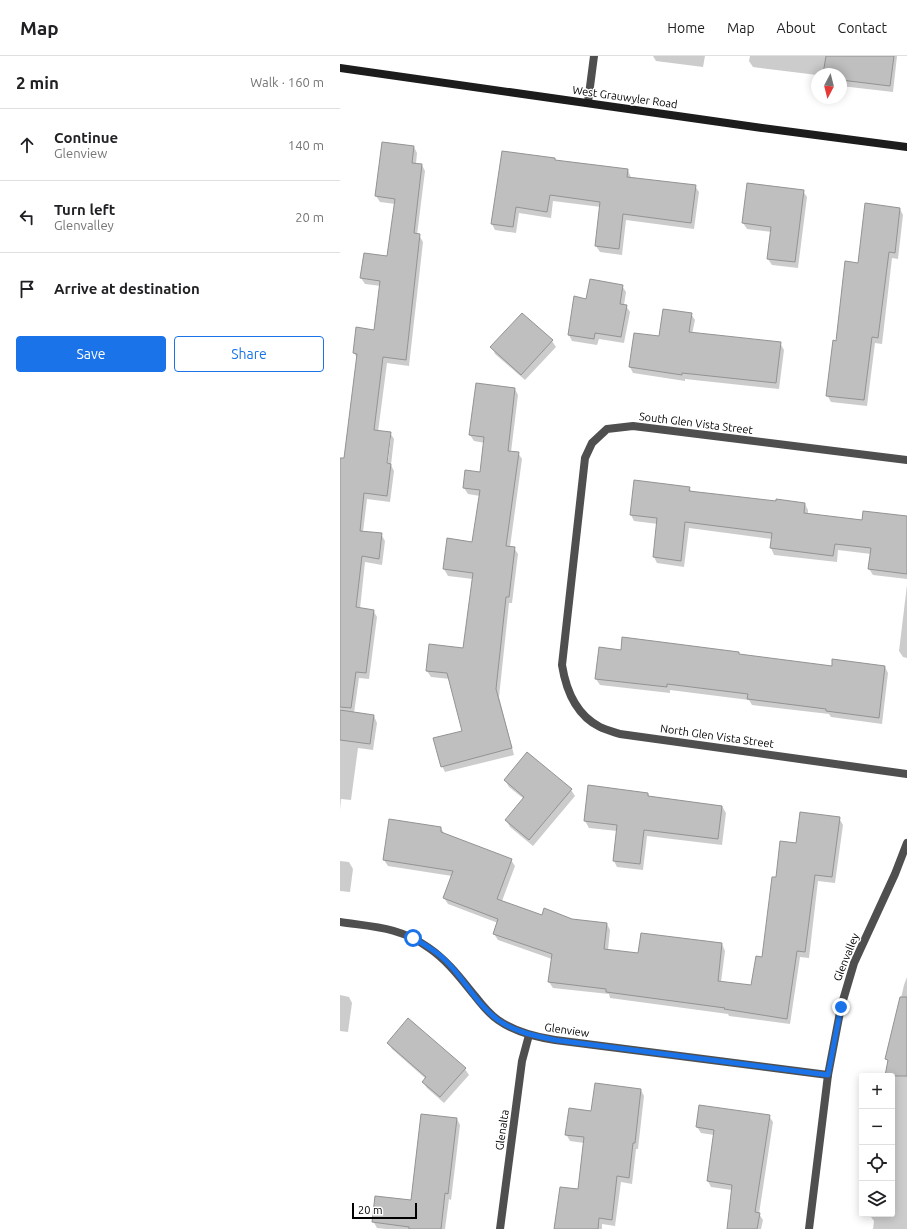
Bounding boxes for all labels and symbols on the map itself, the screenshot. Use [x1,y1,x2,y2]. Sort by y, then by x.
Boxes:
north arrow [811,68,847,104]
street label: West Grauwyler Road [572,84,678,110]
street label: South Glen Vista Street [638,410,754,436]
street label: North Glen Vista Street [659,722,775,750]
route start [404,929,422,947]
street label: Glenvalley [831,931,861,983]
route end [832,998,850,1016]
street label: Glenview [544,1021,591,1039]
street label: Glenalta [493,1109,511,1151]
scale bar [352,1201,417,1220]

